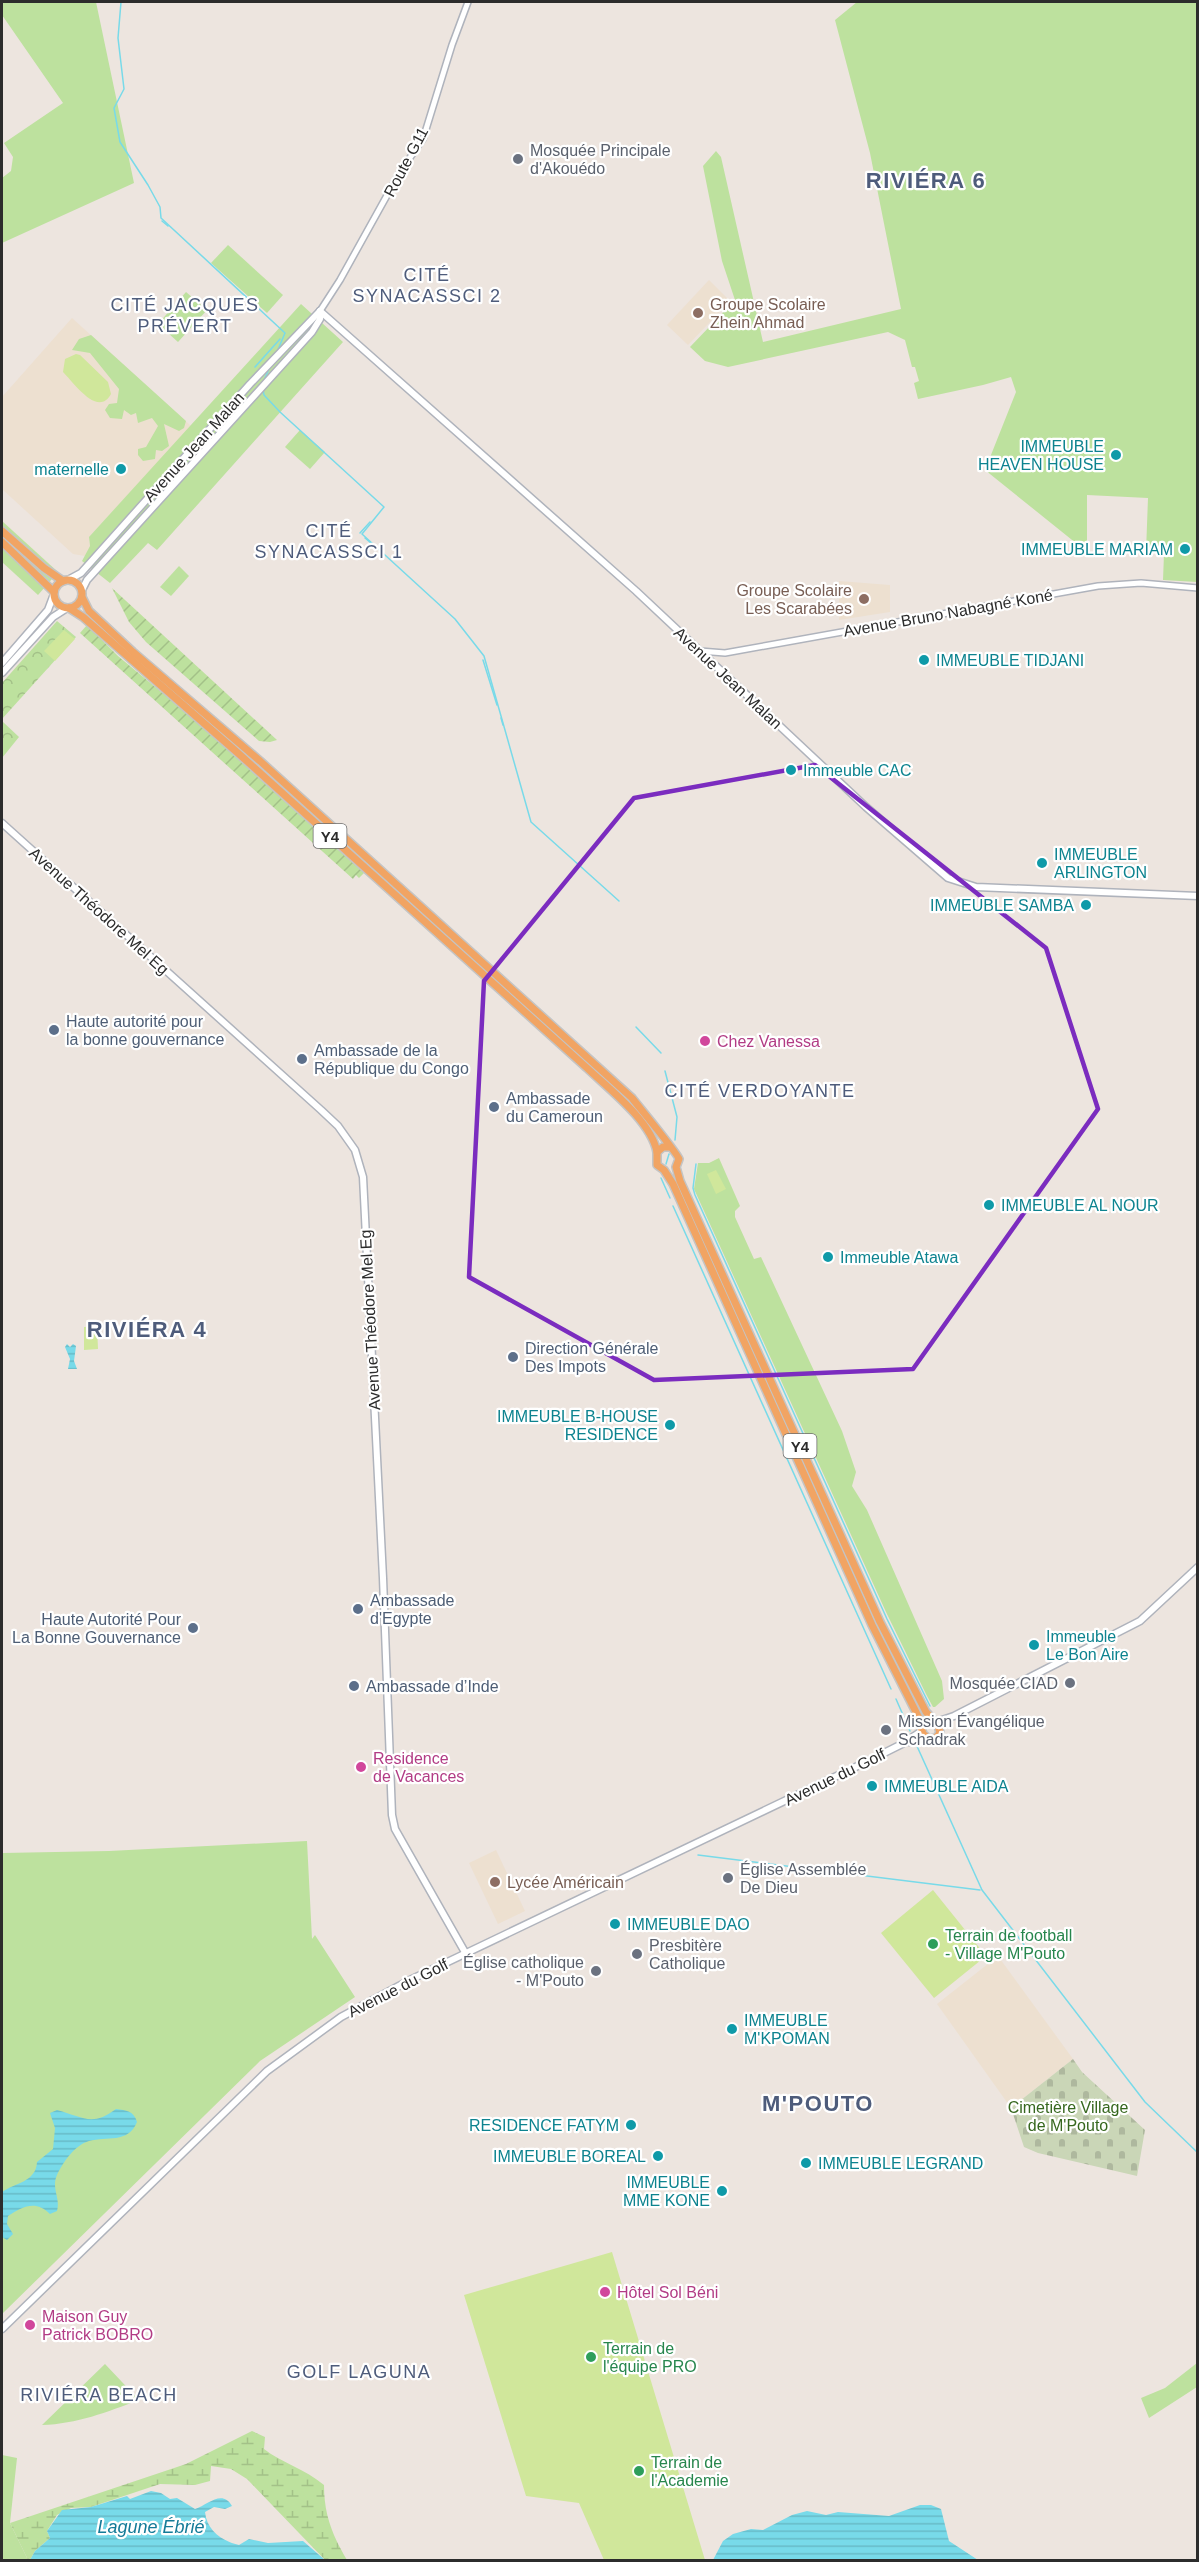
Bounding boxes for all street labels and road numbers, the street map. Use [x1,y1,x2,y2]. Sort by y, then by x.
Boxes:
street label: Route G11 [381,124,431,200]
street label: Avenue Jean Malan [140,389,248,505]
street label: Avenue Bruno Nabagné Koné [842,586,1054,640]
street label: Avenue Jean Malan [671,624,785,732]
road number: Y4 [314,824,346,848]
street label: Avenue Théodore Mel Eg [26,844,172,978]
street label: Avenue Théodore Mel Eg [357,1229,383,1411]
road number: Y4 [784,1434,816,1458]
street label: Avenue du Golf [782,1745,889,1809]
street label: Avenue du Golf [345,1955,451,2021]

